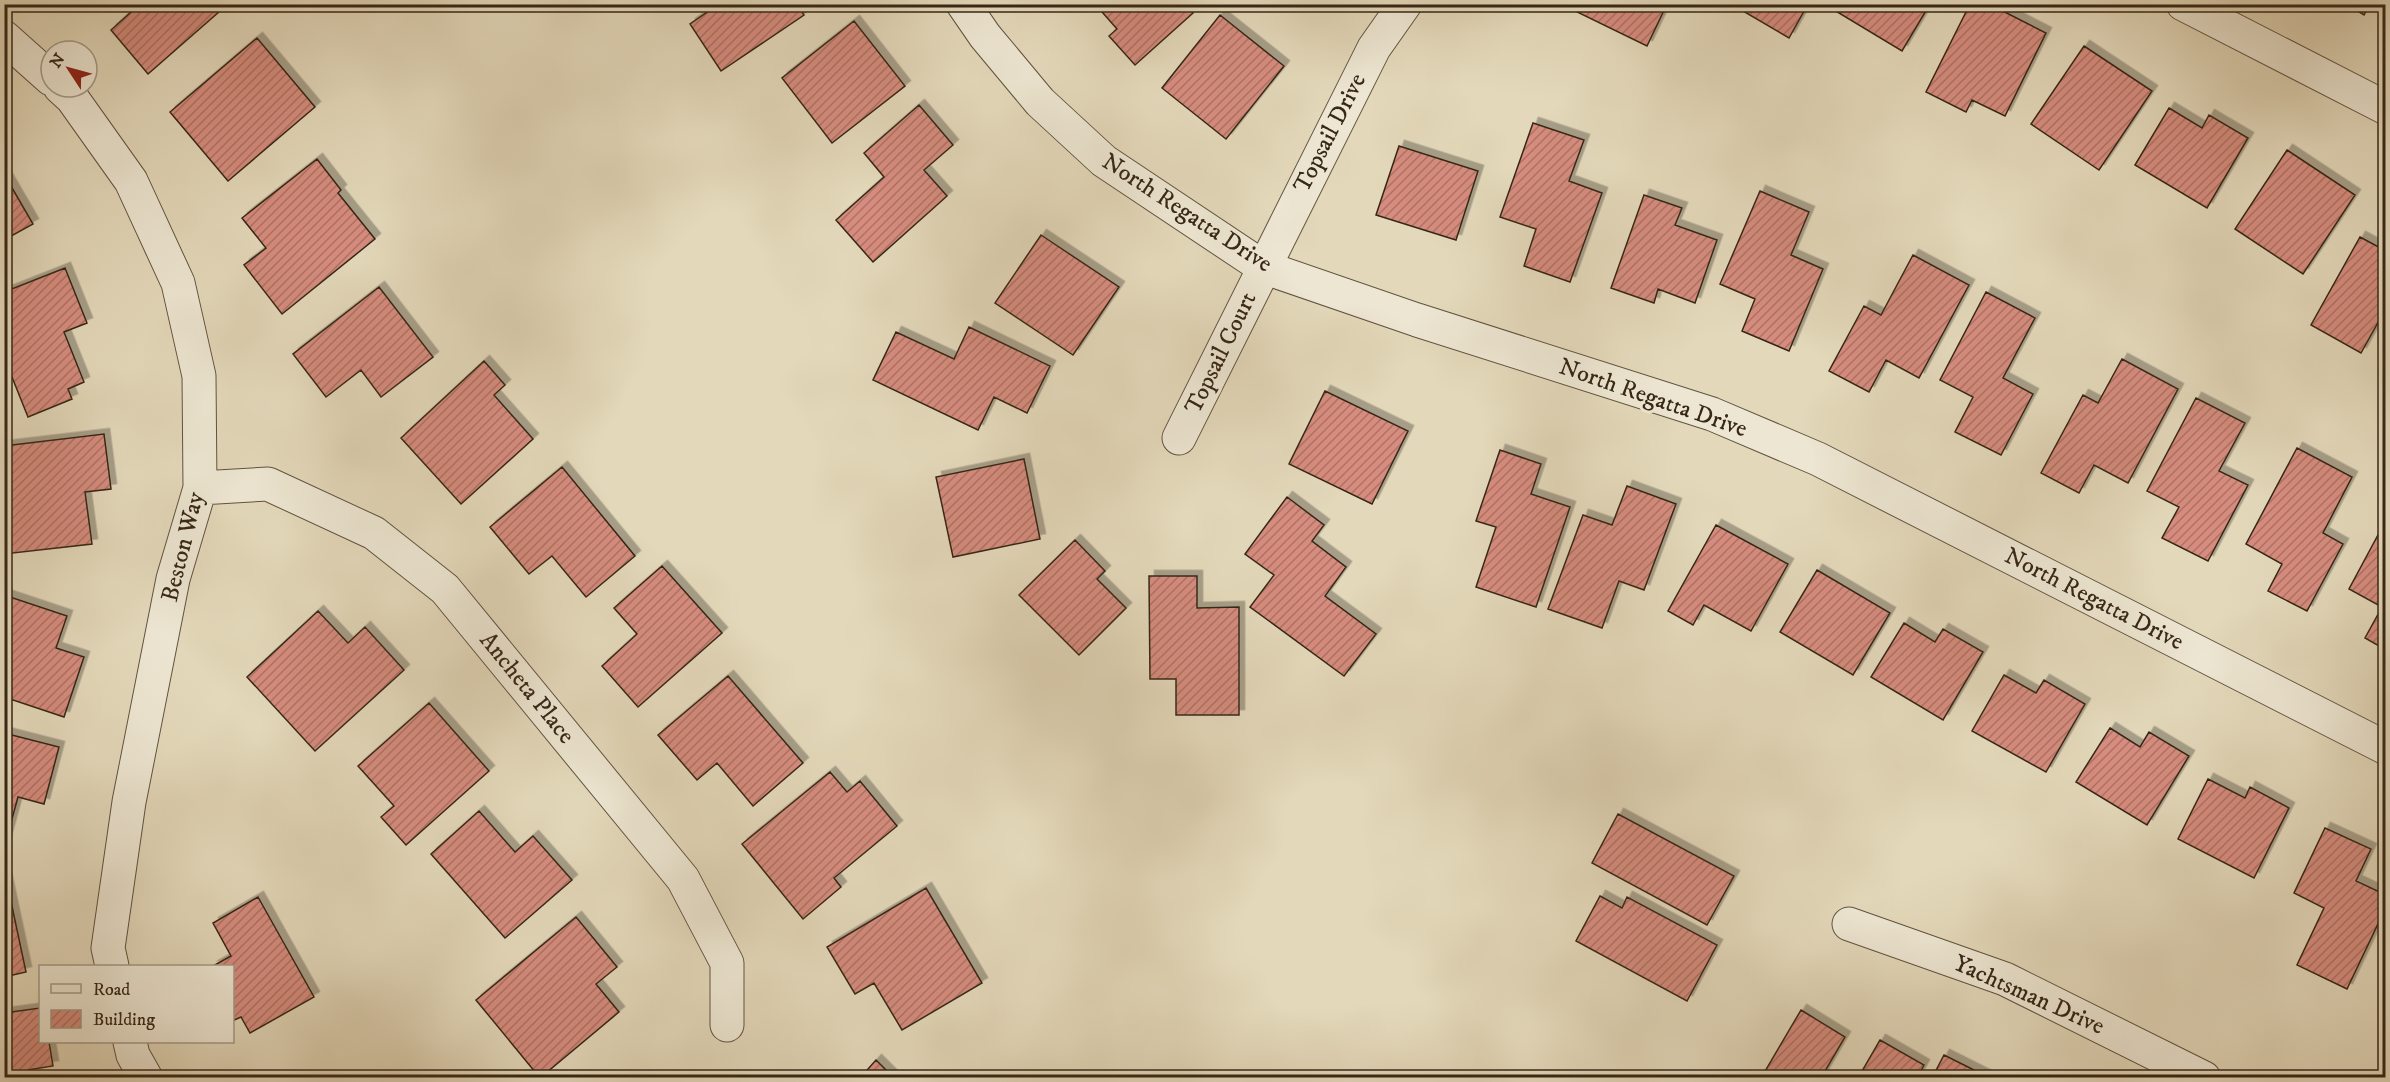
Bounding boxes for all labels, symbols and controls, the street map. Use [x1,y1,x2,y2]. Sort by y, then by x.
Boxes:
north arrow [39,39,99,99]
text: N [46,50,70,72]
street label: Topsail Drive [1287,68,1373,198]
street label: North Regatta Drive [1096,147,1278,279]
street label: Topsail Court [1179,287,1264,419]
street label: North Regatta Drive [1555,352,1751,444]
street label: Beston Way [155,488,211,605]
street label: North Regatta Drive [1999,541,2189,657]
street label: Ancheta Place [473,626,581,750]
street label: Yachtsman Drive [1949,948,2109,1042]
legend [39,965,234,1043]
text: Road [93,979,130,1001]
text: Building [93,1009,155,1031]

